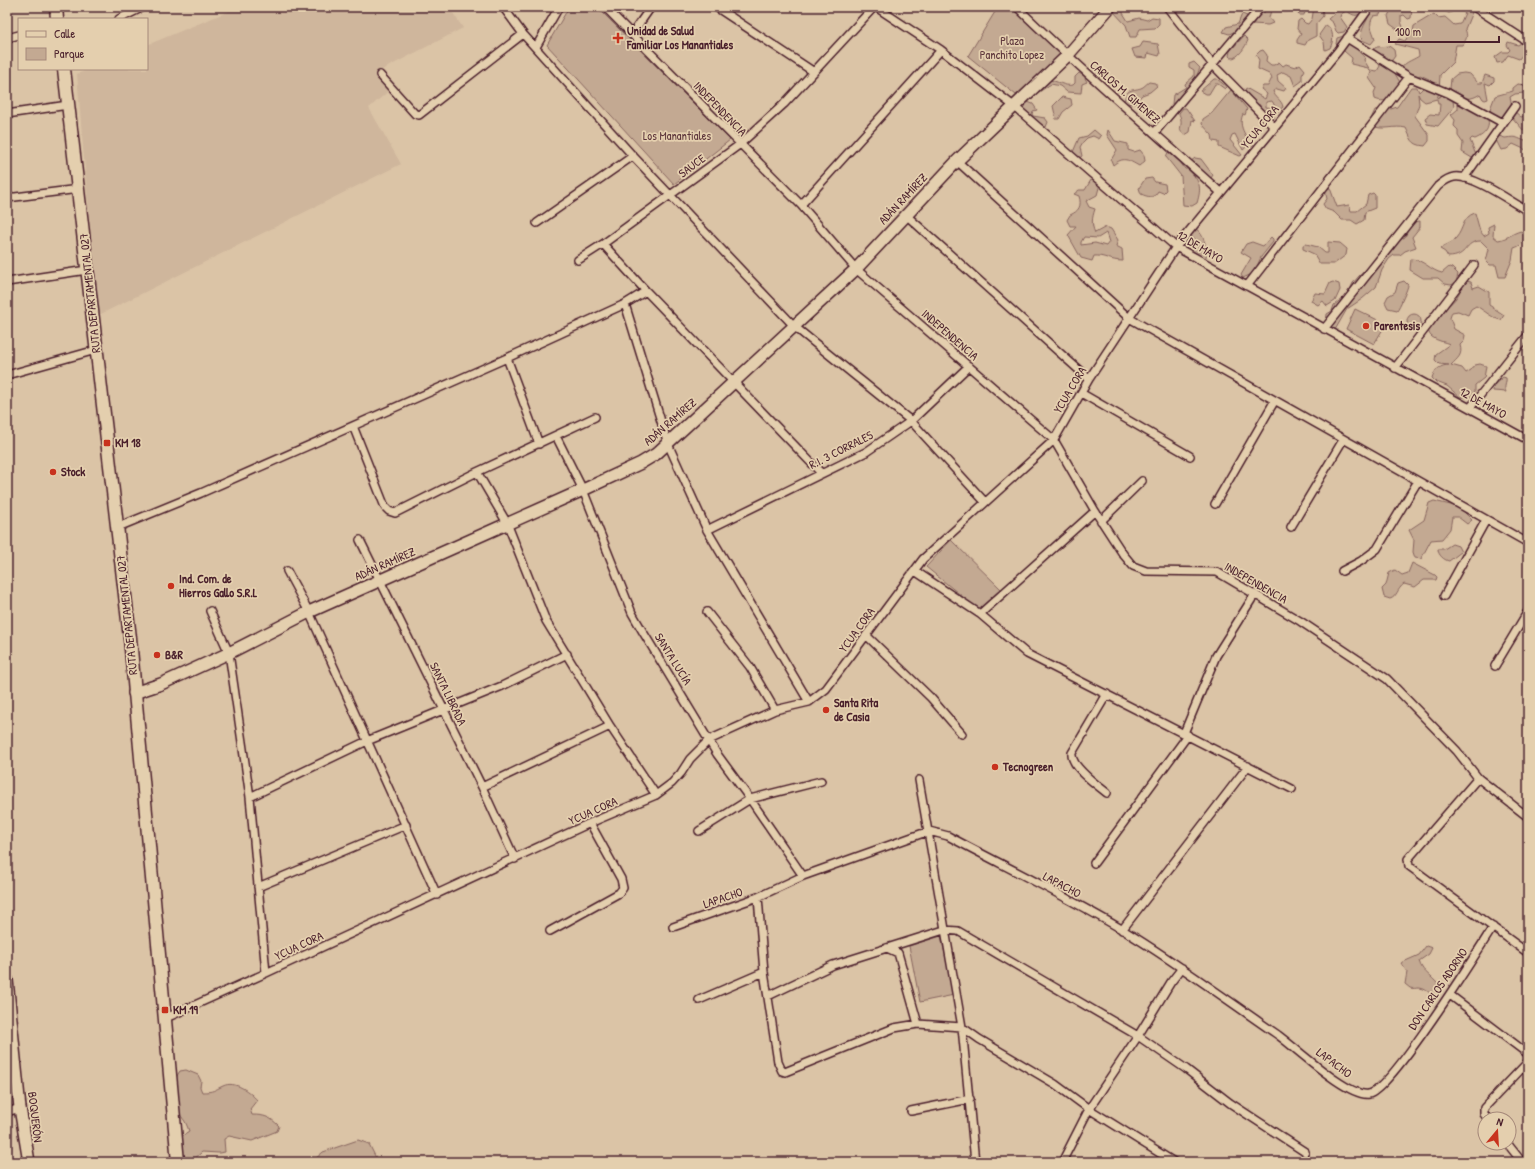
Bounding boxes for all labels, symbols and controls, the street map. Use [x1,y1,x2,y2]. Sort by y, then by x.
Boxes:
legend [18,18,148,70]
scale bar [1389,18,1499,44]
place label: Unidad de Salud Familiar Los Manantiales [626,22,734,53]
text: 100 m [1395,23,1421,40]
text: Calle [54,25,75,42]
marker: Unidad de Salud Familiar Los Manantiales [612,32,624,44]
park label: Plaza Panchito Lopez [980,32,1044,63]
text: Parque [54,45,84,62]
street label: CARLOS M. GIMENEZ [1086,56,1164,127]
street label: INDEPENDENCIA [690,77,751,140]
street label: YCUA CORA [1237,101,1283,152]
park label: Los Manantiales [643,127,711,144]
street label: SAUCE [675,149,709,181]
street label: ADÁN RAMÍREZ [874,169,931,228]
street label: 12 DE MAYO [1174,226,1227,267]
street label: RUTA DEPARTAMENTAL 027 [75,232,104,354]
street label: INDEPENDENCIA [918,305,983,364]
place label: Parentesis [1374,317,1421,334]
marker: Parentesis [1361,321,1371,331]
street label: YCUA CORA [1049,363,1090,416]
street label: 12 DE MAYO [1457,383,1510,423]
street label: ADÁN RAMÍREZ [640,394,700,449]
street label: R.I. 3 CORRALES [806,426,876,473]
place label: KM 18 [115,434,142,451]
marker: KM 18 [102,438,112,448]
place label: Stock [61,463,85,480]
marker: Stock [48,467,58,477]
street label: ADÁN RAMÍREZ [352,543,418,584]
street label: RUTA DEPARTAMENTAL 027 [112,554,141,676]
street label: INDEPENDENCIA [1222,558,1291,608]
place label: Ind. Com. de Hierros Gallo S.R.L [179,570,258,601]
marker: Ind. Com. de Hierros Gallo S.R.L [166,581,176,591]
street label: YCUA CORA [835,604,879,656]
street label: SANTA LUCÍA [651,630,696,688]
place label: B&R [165,646,183,663]
marker: B&R [152,650,162,660]
street label: SANTA LIBRADA [426,659,471,728]
place label: Santa Rita de Casia [834,694,878,725]
marker: Santa Rita de Casia [821,705,831,715]
place label: Tecnogreen [1002,758,1054,776]
marker: Tecnogreen [990,762,1000,772]
street label: YCUA CORA [566,792,620,829]
street label: LAPACHO [1040,867,1085,902]
street label: LAPACHO [701,883,745,912]
street label: YCUA CORA [272,927,326,964]
street label: DON CARLOS ADORNO [1404,944,1472,1033]
place label: KM 19 [173,1001,199,1018]
marker: KM 19 [160,1005,170,1015]
street label: LAPACHO [1313,1044,1356,1082]
street label: BOQUERÓN [24,1091,47,1143]
north arrow [1477,1111,1517,1151]
text: N [1495,1114,1505,1129]

